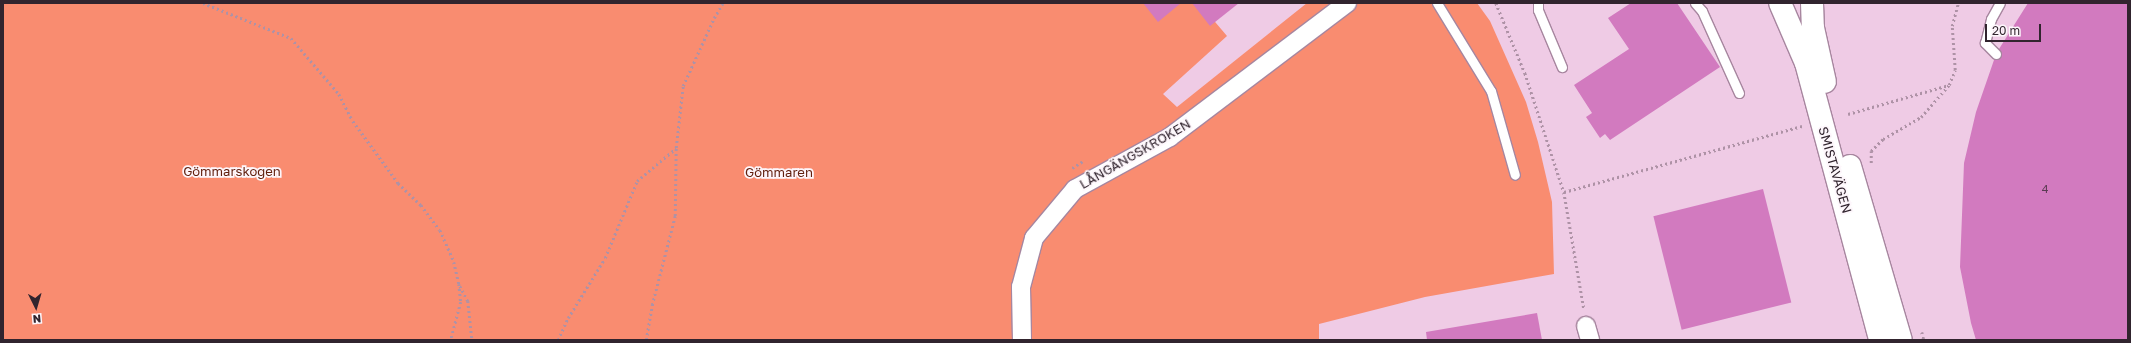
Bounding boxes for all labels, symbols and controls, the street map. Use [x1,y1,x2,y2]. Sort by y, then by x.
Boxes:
scale bar [1987,16,2043,42]
text: 20 m [1992,23,2020,38]
street label: LÅNGÄNGSKROKEN [1077,116,1193,192]
street label: SMISTAVÄGEN [1815,125,1855,215]
park label: Gömmarskogen [183,163,281,179]
park label: Gömmaren [745,164,813,180]
house number: 4 [2042,182,2048,196]
north arrow [16,287,56,327]
text: N [32,313,42,326]

